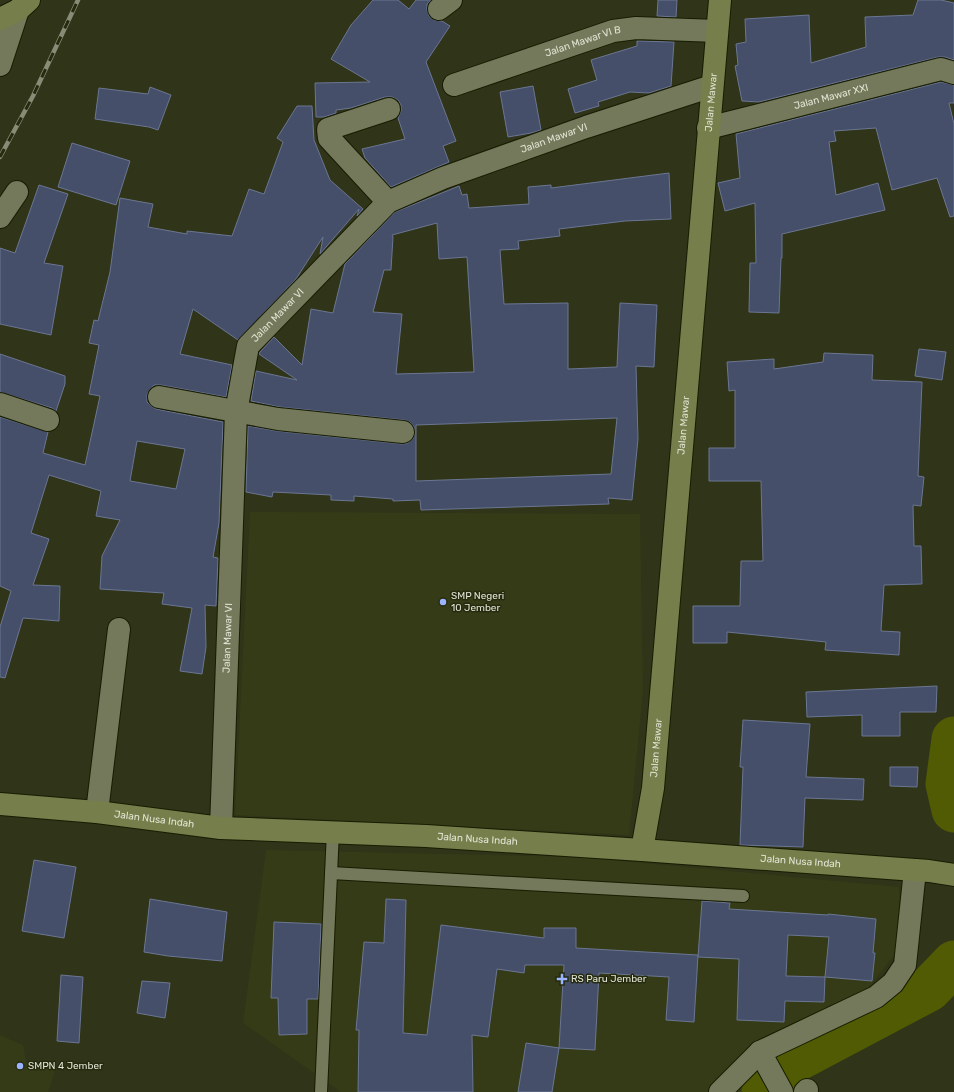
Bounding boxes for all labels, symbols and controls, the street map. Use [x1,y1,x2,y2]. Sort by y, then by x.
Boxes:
street label: Jalan Mawar VI B [543,24,622,60]
street label: Jalan Mawar [703,72,720,132]
street label: Jalan Mawar XXI [792,82,870,112]
street label: Jalan Mawar VI [519,121,589,156]
street label: Jalan Mawar VI [249,286,307,345]
street label: Jalan Mawar [675,395,692,455]
place label: SMP Negeri 10 Jember [451,590,504,614]
marker: SMP Negeri 10 Jember [438,597,448,607]
street label: Jalan Mawar VI [221,603,235,673]
street label: Jalan Mawar [648,718,665,778]
street label: Jalan Nusa Indah [113,808,195,830]
street label: Jalan Nusa Indah [437,831,518,848]
street label: Jalan Nusa Indah [760,853,841,871]
marker: RS Paru Jember [556,973,568,985]
place label: RS Paru Jember [571,973,647,985]
place label: SMPN 4 Jember [28,1060,103,1072]
marker: SMPN 4 Jember [15,1061,25,1071]

